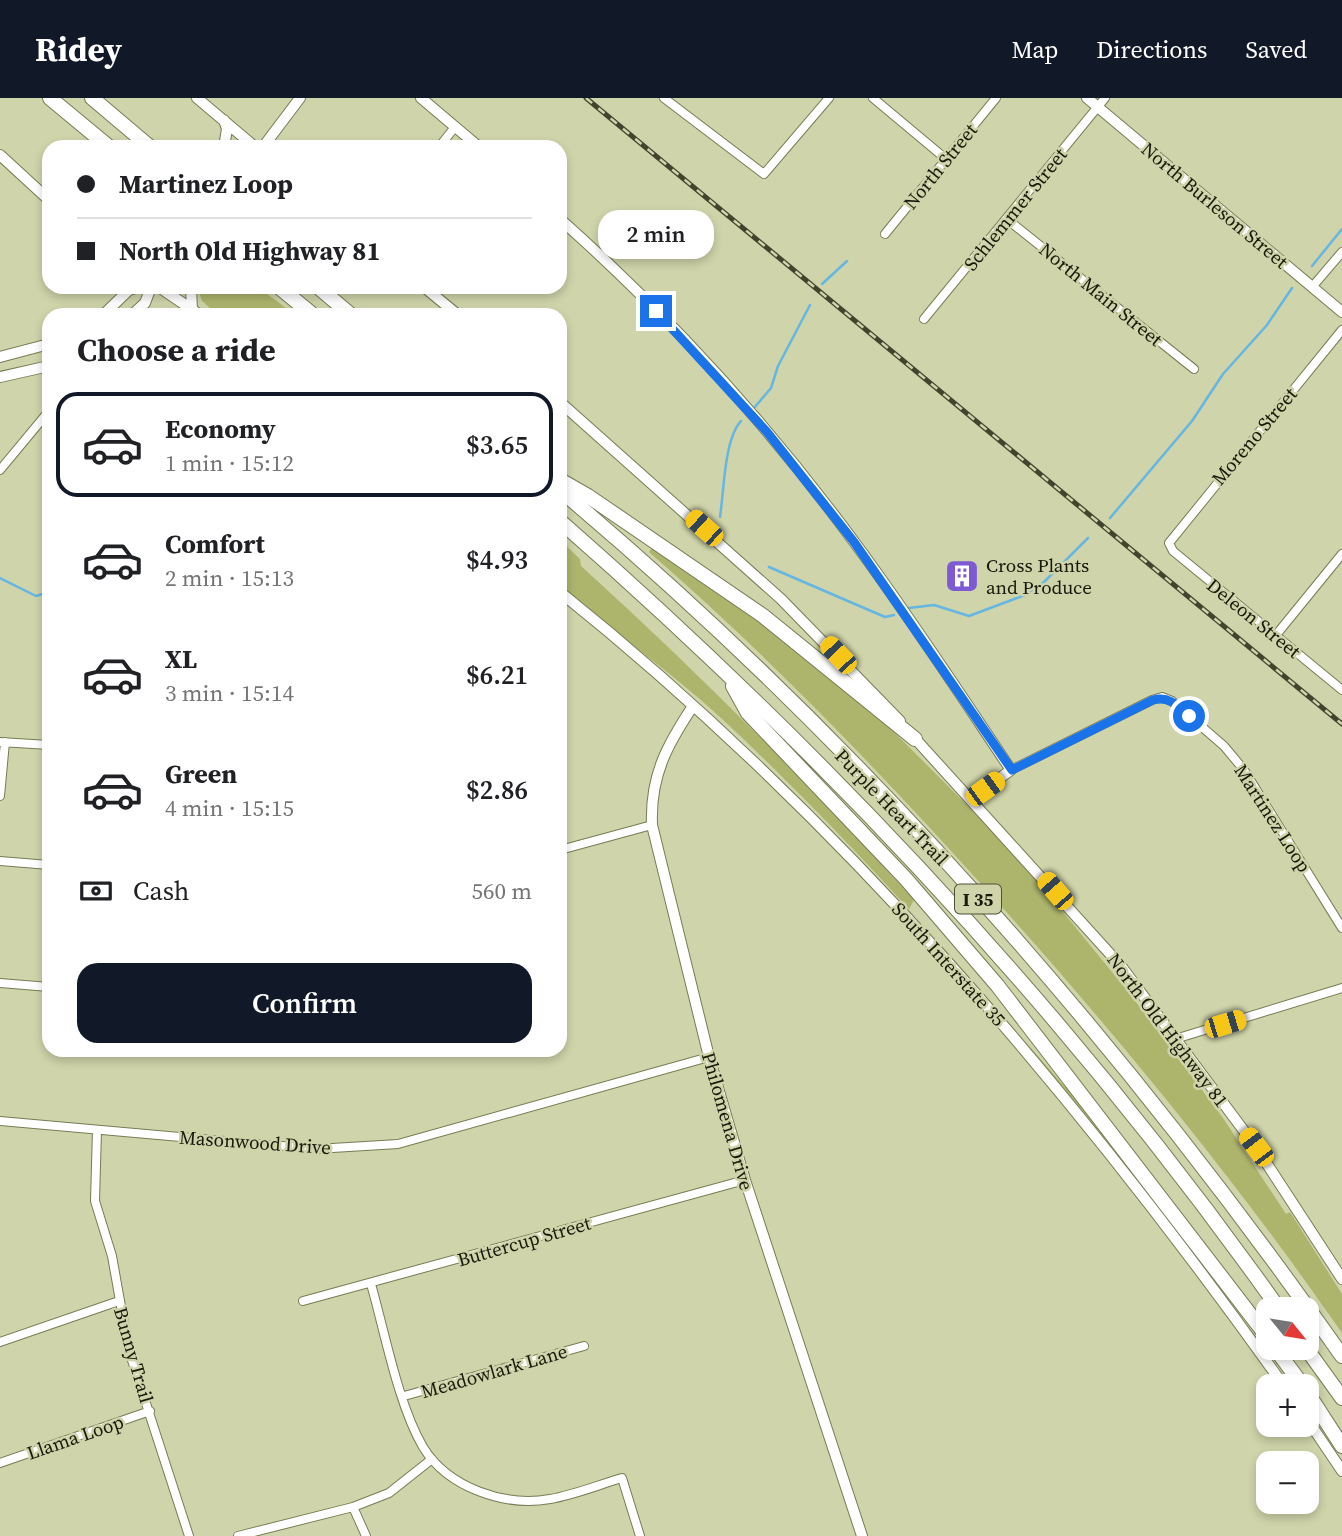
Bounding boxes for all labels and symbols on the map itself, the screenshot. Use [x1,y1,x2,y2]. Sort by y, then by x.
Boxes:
street label: North Street [897,117,983,214]
street label: North Burleson Street [1136,136,1295,275]
street label: Schlemmer Street [957,141,1073,276]
callout: 2 min [598,209,714,258]
street label: North Main Street [1034,236,1169,352]
route end [640,295,672,327]
street label: Moreno Street [1205,381,1303,490]
car [682,506,727,550]
place label: Cross Plants and Produce [986,552,1092,600]
building icon: Cross Plants and Produce [943,557,981,595]
street label: Deleon Street [1202,572,1307,664]
car [816,632,861,678]
route start [1173,700,1205,732]
street label: Purple Heart Trail [830,743,955,871]
street label: Martinez Loop [1228,759,1318,877]
car [962,768,1009,810]
car [1034,868,1077,914]
road number: I 35 [955,884,1001,914]
street label: South Interstate 35 [886,896,1012,1032]
street label: North Old Highway 81 [1101,948,1235,1112]
car [1202,1008,1249,1040]
street label: Philomena Drive [696,1049,760,1193]
street label: Masonwood Drive [178,1124,332,1160]
car [1235,1124,1278,1170]
street label: Buttercup Street [454,1209,594,1272]
north arrow [1256,1297,1320,1360]
street label: Bunny Trail [108,1304,160,1406]
street label: Meadowlark Lane [418,1338,570,1404]
street label: Llama Loop [23,1408,127,1466]

